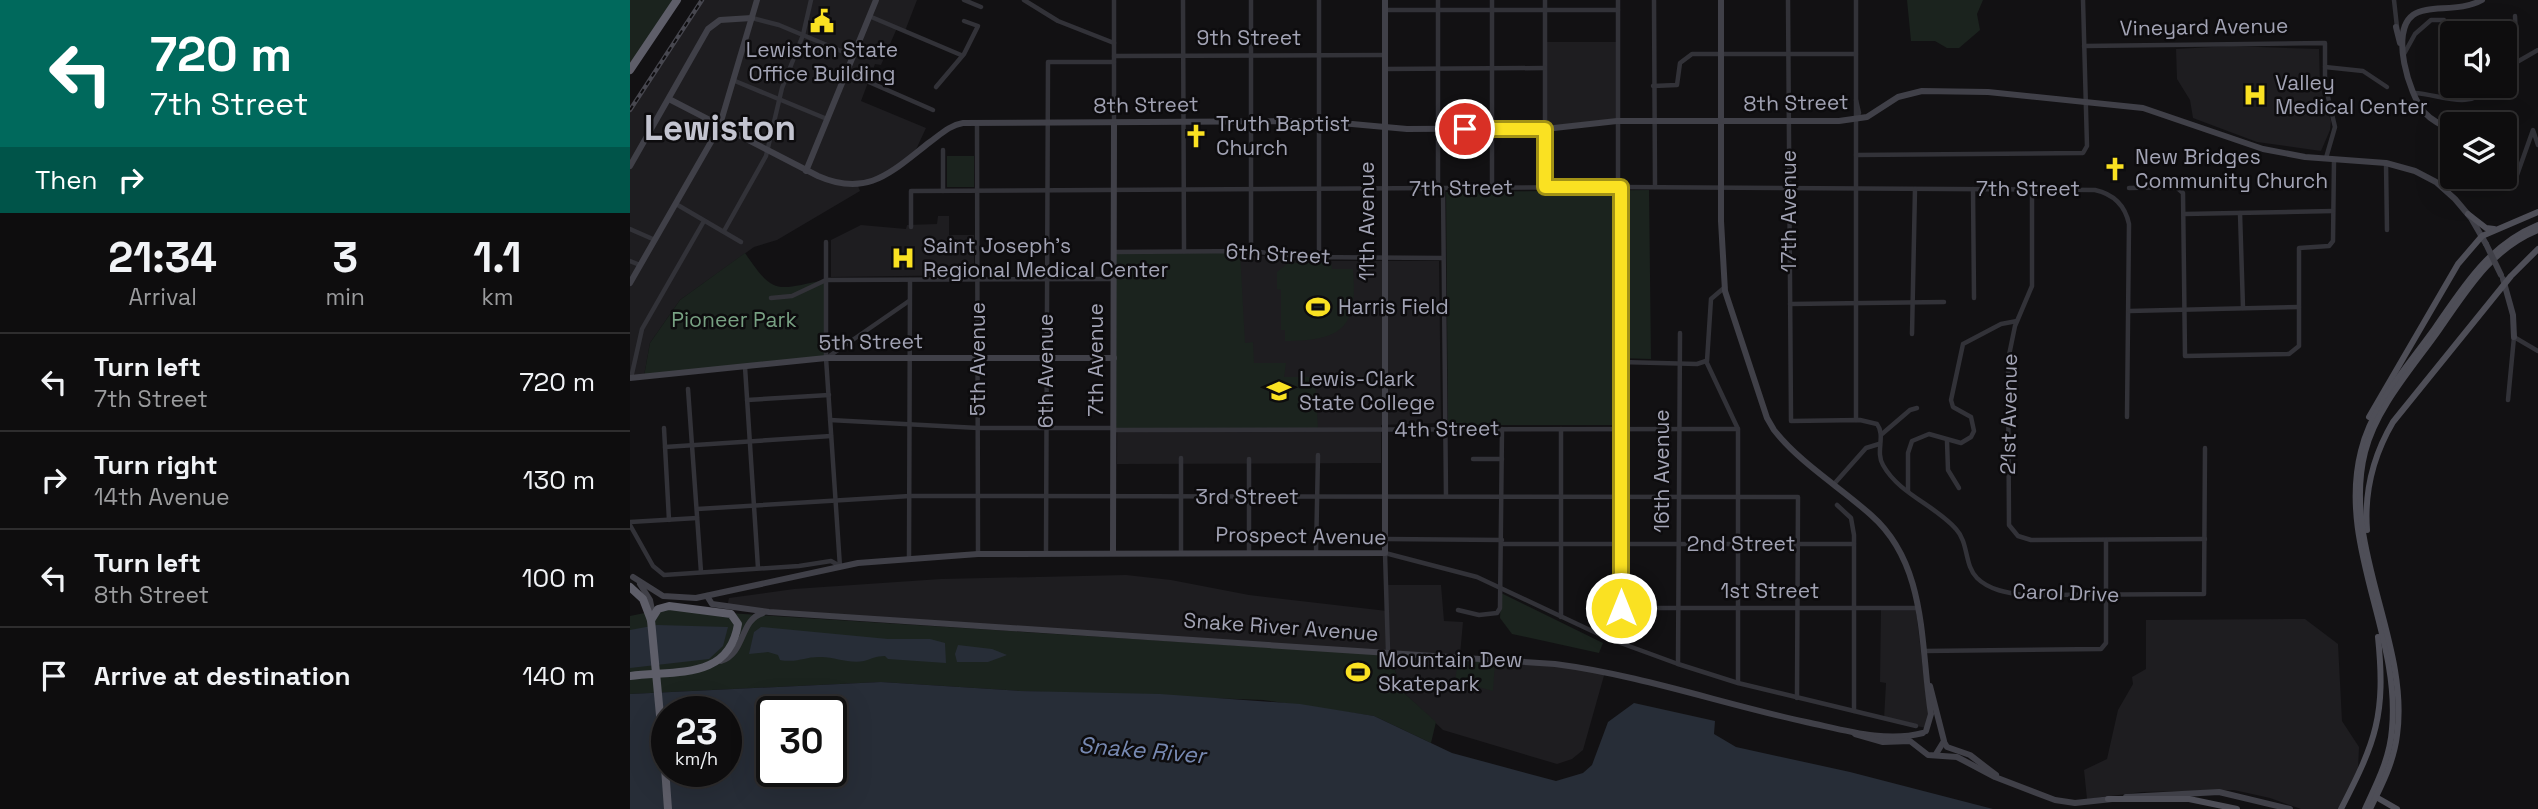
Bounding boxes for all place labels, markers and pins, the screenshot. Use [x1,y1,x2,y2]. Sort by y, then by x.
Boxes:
public building icon: Lewiston State Office Building [808,7,836,35]
place label: Lewiston State Office Building [746,36,898,87]
place label: Valley Medical Center [2275,69,2428,120]
hospital icon: Valley Medical Center [2241,81,2269,109]
pin [1435,99,1495,159]
place label: Truth Baptist Church [1216,110,1350,161]
church icon: Truth Baptist Church [1182,122,1210,150]
place label: New Bridges Community Church [2135,143,2328,194]
church icon: New Bridges Community Church [2101,155,2129,183]
place label: Saint Joseph's Regional Medical Center [923,232,1168,283]
hospital icon: Saint Joseph's Regional Medical Center [889,244,917,272]
sports icon: Harris Field [1304,293,1332,321]
place label: Harris Field [1338,293,1449,320]
place label: Lewis-Clark State College [1299,365,1435,416]
school or university icon: Lewis-Clark State College [1265,377,1293,405]
place label: Mountain Dew Skatepark [1378,646,1523,697]
sports icon: Mountain Dew Skatepark [1344,658,1372,686]

